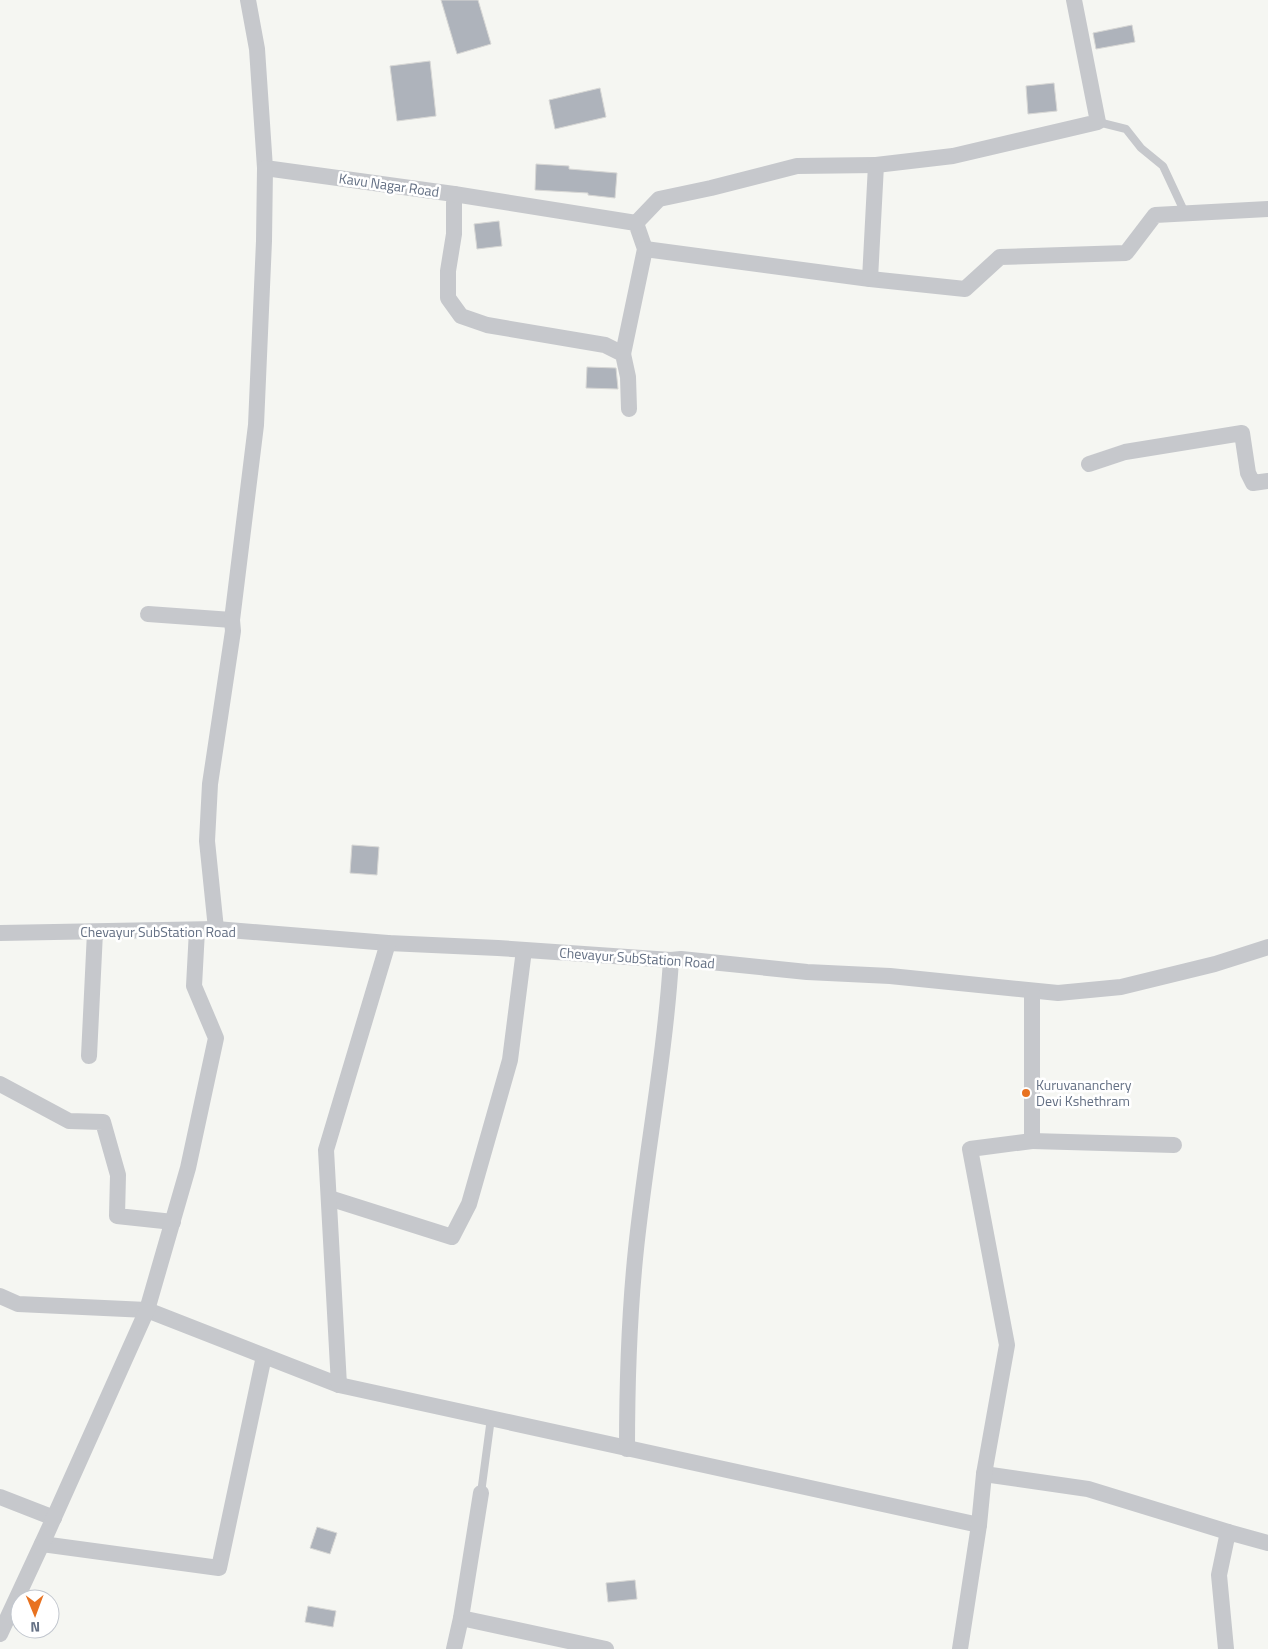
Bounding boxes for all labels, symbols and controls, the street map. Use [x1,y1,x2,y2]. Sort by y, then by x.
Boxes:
street label: Kavu Nagar Road [338,167,441,202]
street label: Chevayur SubStation Road [80,921,236,942]
street label: Chevayur SubStation Road [559,942,715,973]
place label: Kuruvananchery Devi Kshethram [1036,1074,1132,1111]
marker: Kuruvananchery Devi Kshethram [1020,1087,1032,1099]
north arrow [10,1589,60,1639]
text: N [30,1617,40,1638]

